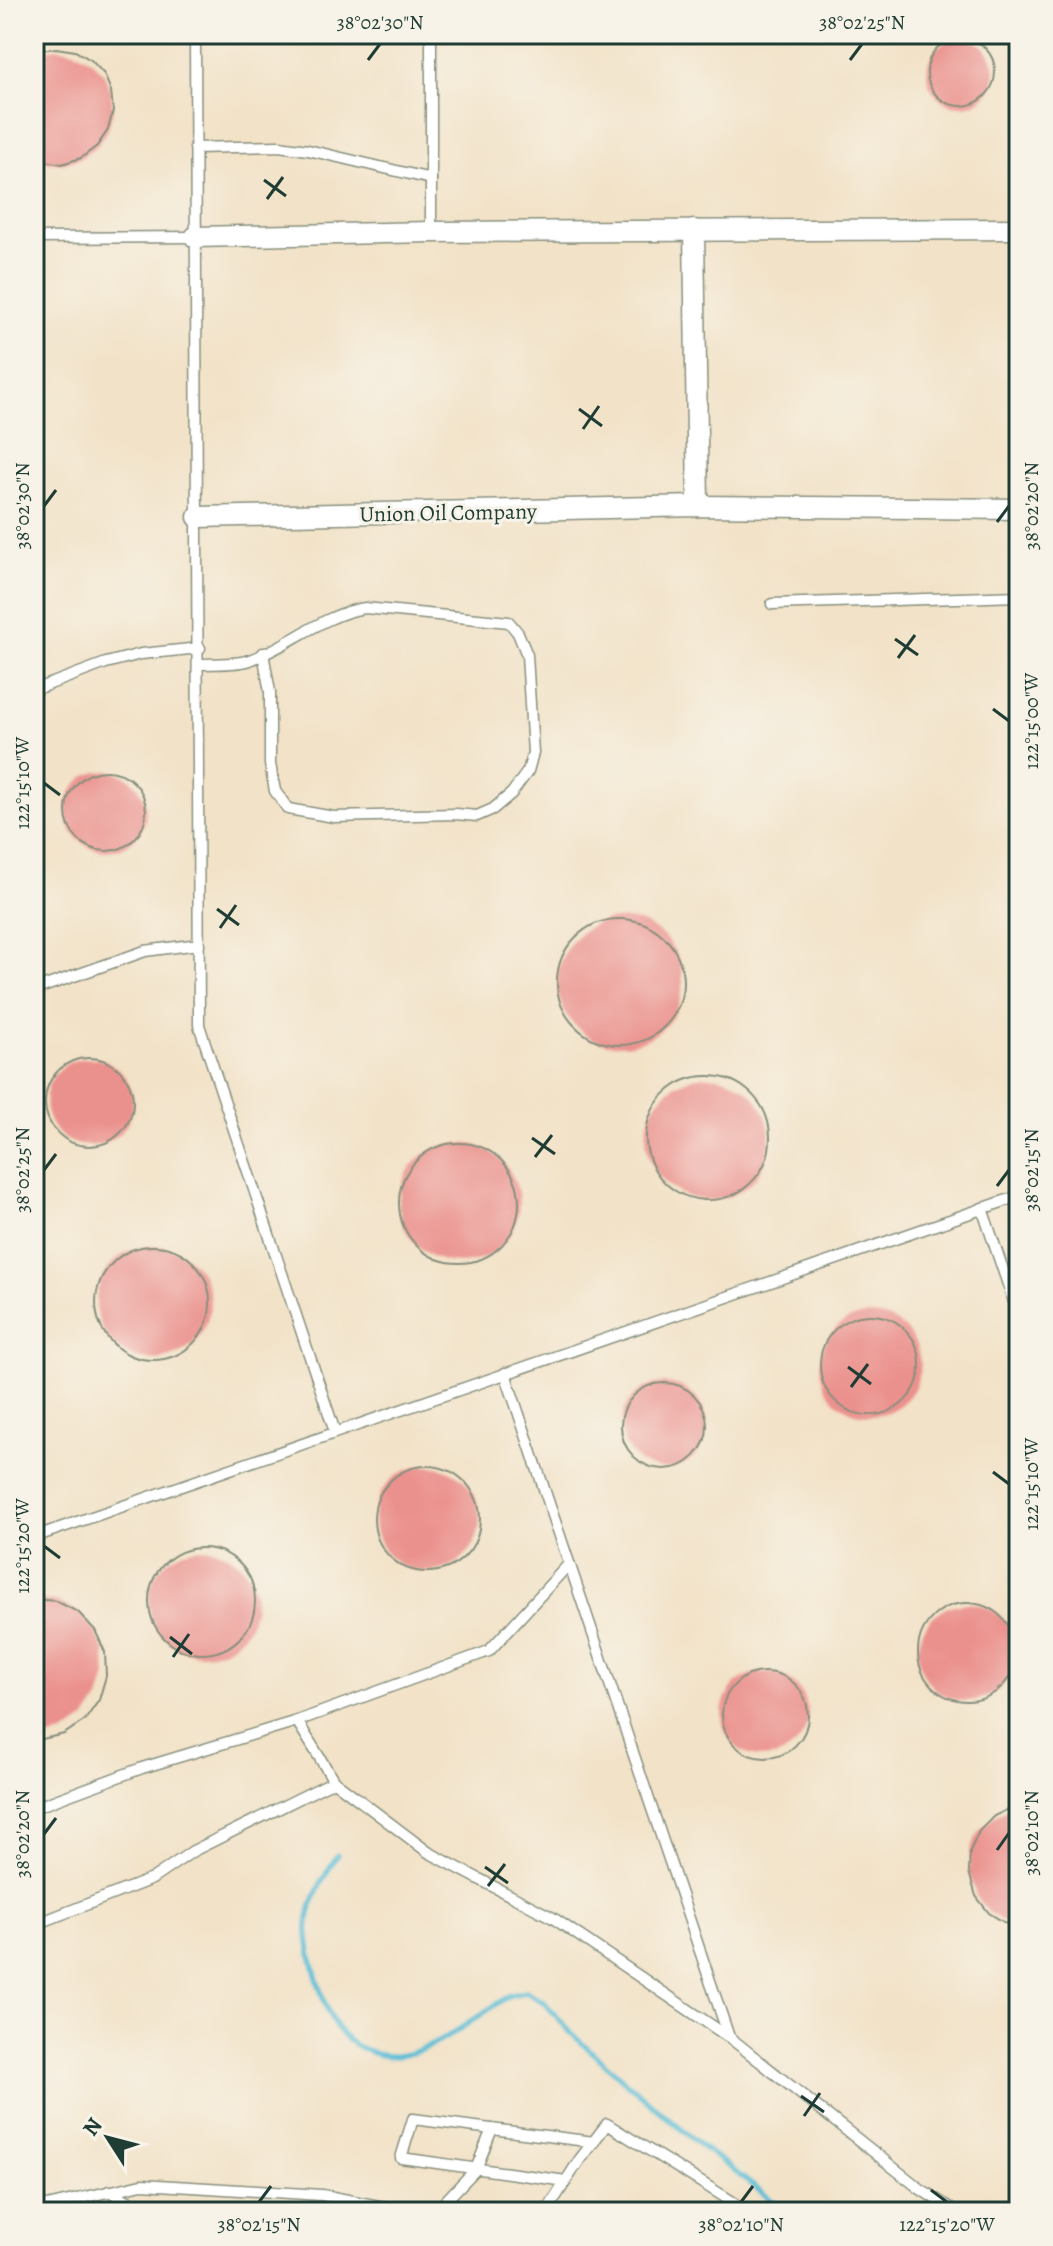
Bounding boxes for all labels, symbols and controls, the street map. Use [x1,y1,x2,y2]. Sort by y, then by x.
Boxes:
text: 38°02'30"N [336,9,424,36]
text: 38°02'25"N [819,9,905,36]
text: 38°02'30"N [9,462,36,550]
text: 38°02'20"N [1018,462,1045,550]
street label: Union Oil Company [359,496,537,530]
text: 122°15'00"W [1018,672,1045,769]
text: 122°15'10"W [9,736,36,829]
text: 38°02'25"N [9,1127,36,1213]
text: 38°02'15"N [1018,1128,1045,1212]
text: 122°15'10"W [1018,1437,1045,1530]
text: 122°15'20"W [9,1498,36,1594]
text: 38°02'20"N [9,1790,36,1878]
text: 38°02'10"N [1018,1790,1045,1876]
north arrow [68,2098,148,2178]
text: N [76,2112,109,2142]
text: 38°02'15"N [217,2211,301,2238]
text: 38°02'10"N [698,2211,784,2238]
text: 122°15'20"W [899,2211,995,2238]

